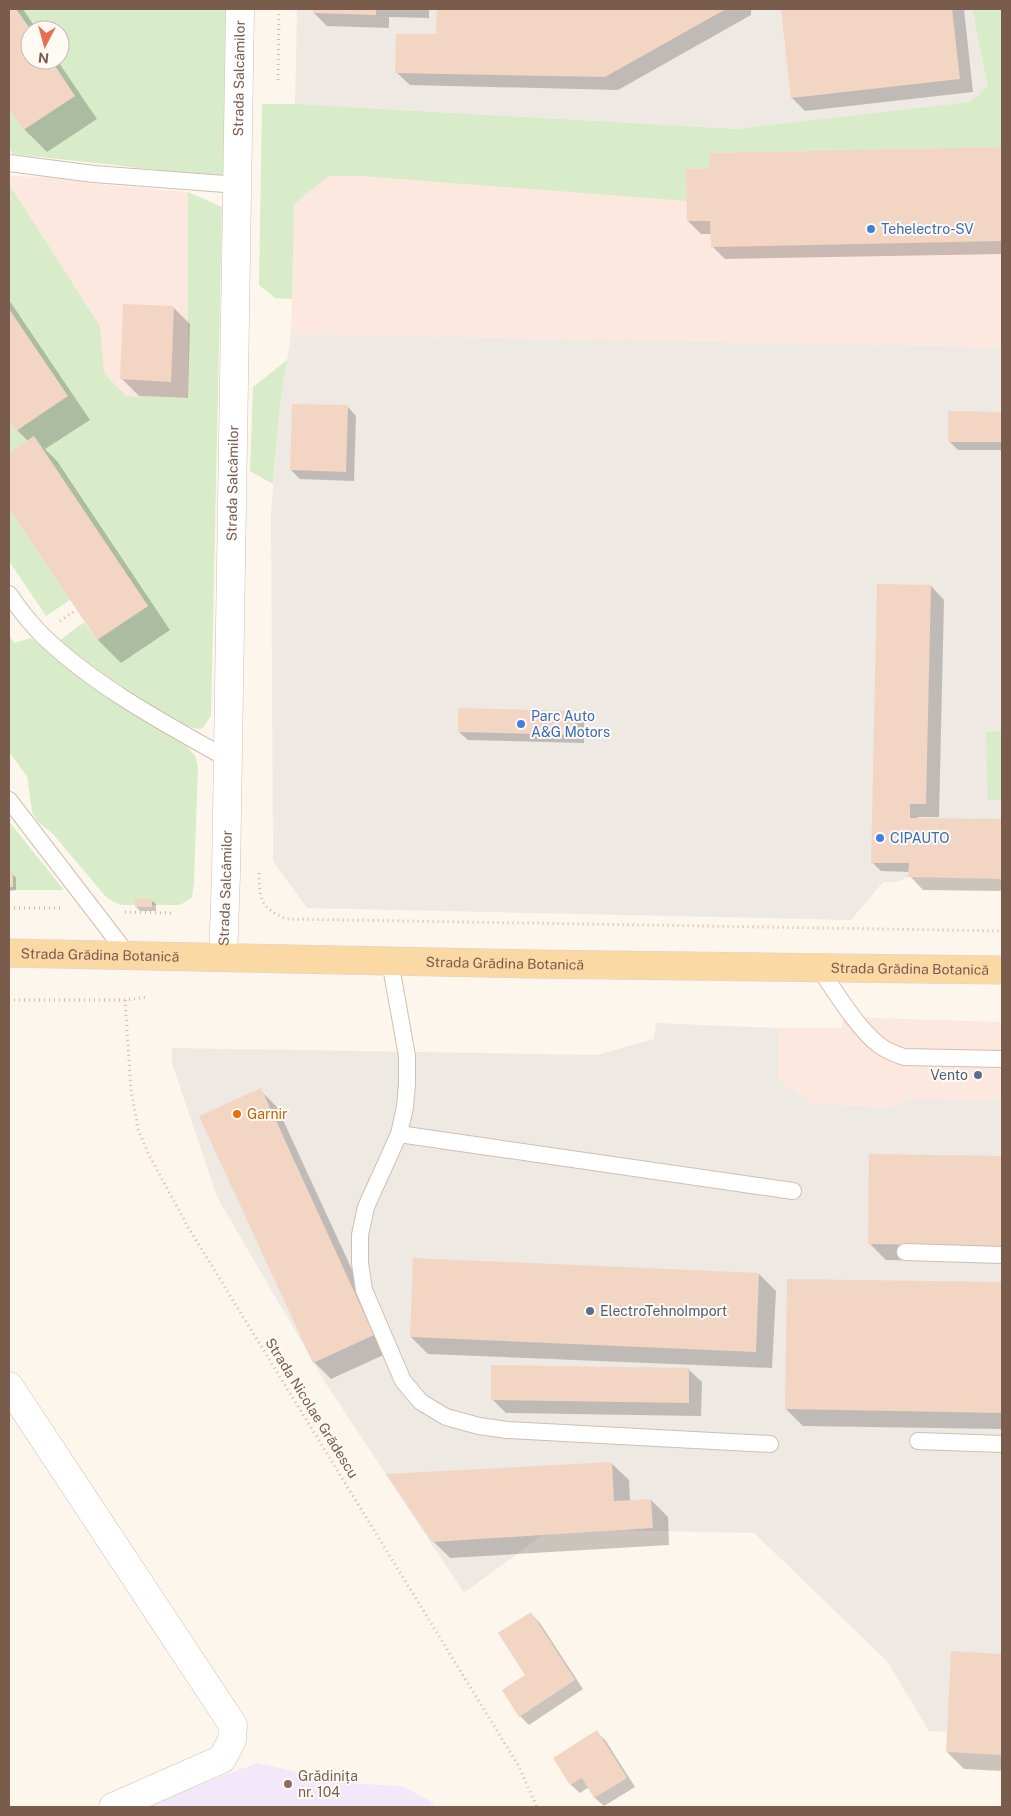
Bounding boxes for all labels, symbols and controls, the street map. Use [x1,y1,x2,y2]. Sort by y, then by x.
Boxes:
north arrow [20,20,70,70]
street label: Strada Salcâmilor [230,20,248,136]
text: N [37,49,50,66]
place label: Tehelectro-SV [881,221,974,237]
marker: Tehelectro-SV [865,223,877,235]
street label: Strada Salcâmilor [223,425,241,541]
place label: Parc Auto A&G Motors [531,708,610,740]
marker: Parc Auto A&G Motors [515,718,527,730]
street label: Strada Salcâmilor [215,830,235,946]
place label: CIPAUTO [890,830,949,846]
marker: CIPAUTO [874,832,886,844]
street label: Strada Grădina Botanică [21,945,179,965]
street label: Strada Grădina Botanică [425,954,584,973]
street label: Strada Grădina Botanică [830,960,989,978]
place label: Vento [930,1067,968,1083]
marker: Vento [972,1069,984,1081]
place label: Garnir [247,1106,288,1122]
marker: Garnir [231,1108,243,1120]
place label: ElectroTehnoImport [600,1303,727,1319]
marker: ElectroTehnoImport [584,1305,596,1317]
street label: Strada Nicolae Grădescu [262,1335,362,1481]
place label: Grădinița nr. 104 [298,1768,358,1800]
marker: Grădinița nr. 104 [282,1778,294,1790]

